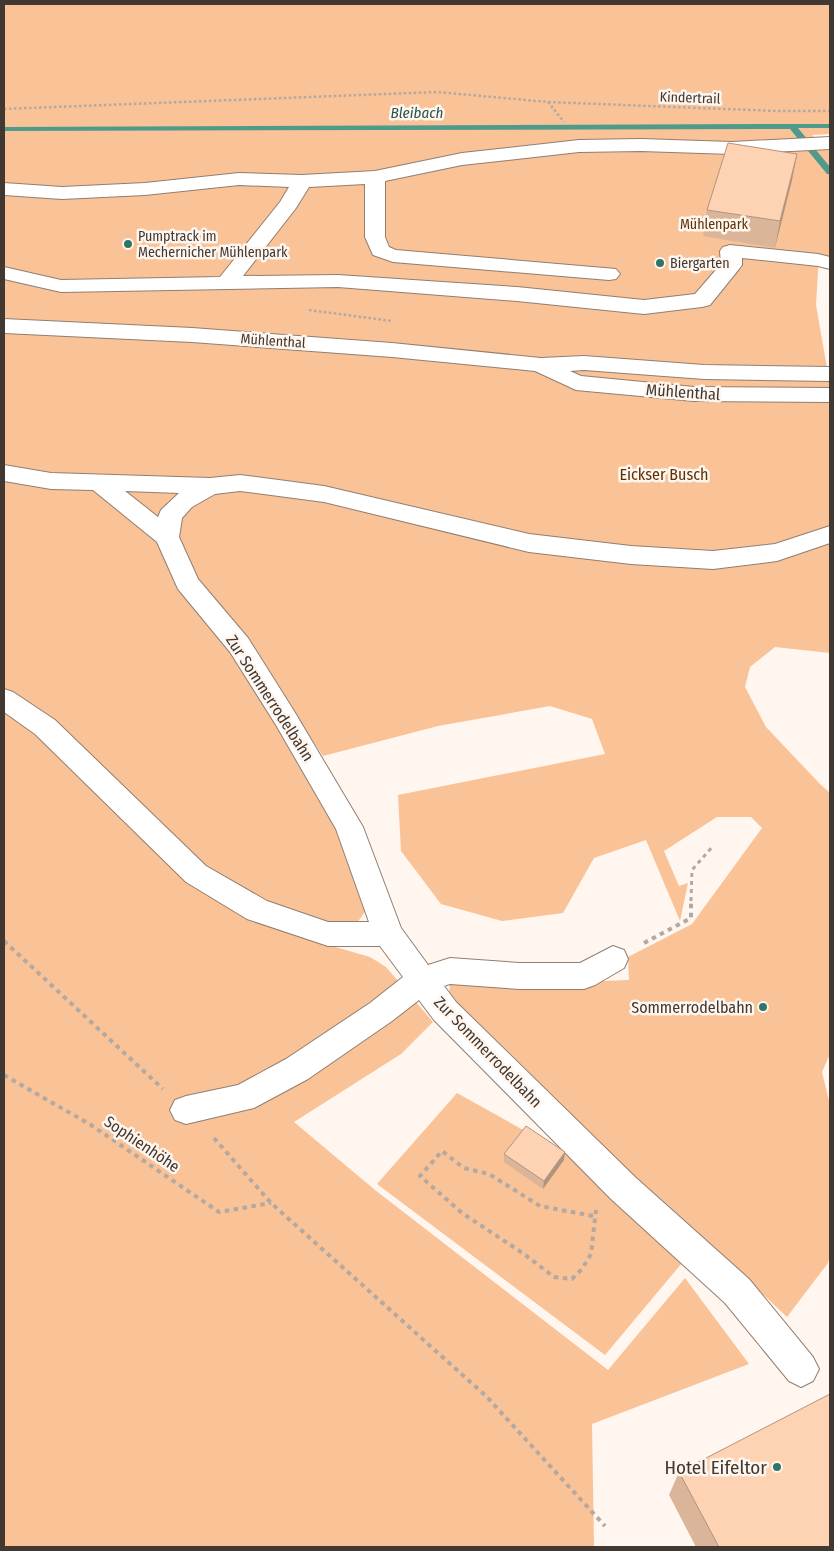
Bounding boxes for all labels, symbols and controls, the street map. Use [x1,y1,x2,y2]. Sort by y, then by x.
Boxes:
street label: Kindertrail [659,88,721,108]
water label: Bleibach [391,104,443,122]
park label: Mühlenpark [680,216,749,233]
place label: Pumptrack im Mechernicher Mühlenpark [138,228,288,261]
marker: Pumptrack im Mechernicher Mühlenpark [122,238,134,250]
place label: Biergarten [670,255,730,272]
marker: Biergarten [654,257,666,269]
street label: Mühlenthal [240,330,306,352]
street label: Mühlenthal [645,380,721,404]
park label: Eickser Busch [619,465,709,484]
street label: Zur Sommerrodelbahn [222,631,318,765]
street label: Zur Sommerrodelbahn [430,993,546,1111]
place label: Sommerrodelbahn [631,998,753,1017]
marker: Sommerrodelbahn [757,1001,769,1013]
street label: Sophienhöhe [101,1112,183,1176]
place label: Hotel Eifeltor [664,1456,767,1479]
marker: Hotel Eifeltor [771,1461,783,1473]

